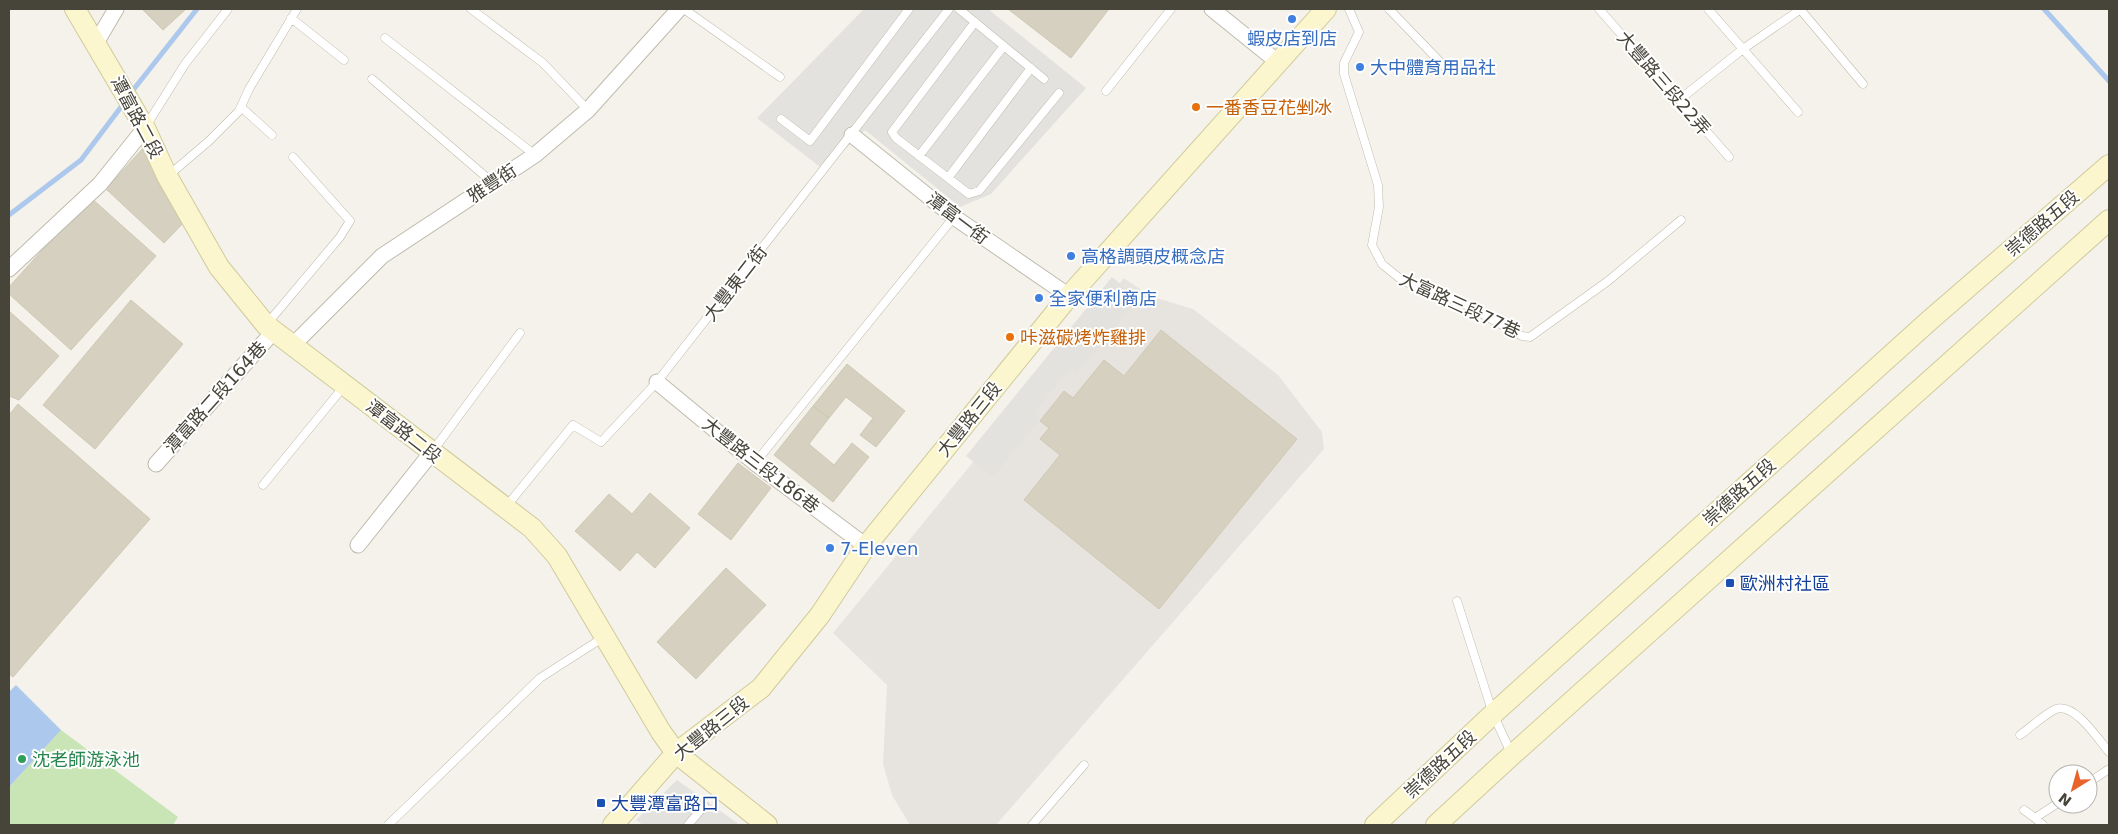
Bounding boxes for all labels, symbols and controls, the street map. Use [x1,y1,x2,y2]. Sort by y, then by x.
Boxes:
marker: 蝦皮店到店 [1286,13,1298,25]
street label: 大豐路三段22弄 [1613,27,1715,139]
place label: 蝦皮店到店 [1247,28,1337,49]
place label: 大中體育用品社 [1370,57,1496,78]
marker: 大中體育用品社 [1354,61,1366,73]
street label: 潭富路二段 [107,72,167,162]
place label: 一番香豆花剉冰 [1206,97,1332,118]
marker: 一番香豆花剉冰 [1190,101,1202,113]
street label: 雅豐街 [464,159,520,207]
street label: 崇德路五段 [2001,186,2083,260]
street label: 潭富一街 [923,188,993,248]
street label: 大豐東二街 [699,241,771,325]
place label: 高格調頭皮概念店 [1081,246,1225,267]
marker: 高格調頭皮概念店 [1065,250,1077,262]
street label: 大富路三段77巷 [1396,268,1524,342]
place label: 全家便利商店 [1049,288,1157,309]
marker: 全家便利商店 [1033,292,1045,304]
place label: 咔滋碳烤炸雞排 [1020,327,1146,348]
marker: 咔滋碳烤炸雞排 [1004,331,1016,343]
street label: 潭富路二段164巷 [160,337,270,457]
street label: 大豐路三段 [933,377,1005,461]
street label: 潭富路二段 [362,395,446,467]
street label: 大豐路三段186巷 [698,413,824,517]
street label: 崇德路五段 [1699,454,1779,530]
place label: 7-Eleven [840,538,919,559]
marker: 7-Eleven [824,542,836,554]
place label: 歐洲村社區 [1740,573,1830,594]
marker: 歐洲村社區 [1724,577,1736,589]
street label: 大豐路三段 [669,692,753,764]
street label: 崇德路五段 [1400,726,1480,802]
place label: 沈老師游泳池 [32,749,140,770]
marker: 沈老師游泳池 [16,753,28,765]
north arrow [2048,764,2098,814]
text: N [2056,789,2075,809]
place label: 大豐潭富路口 [611,793,719,814]
marker: 大豐潭富路口 [595,797,607,809]

